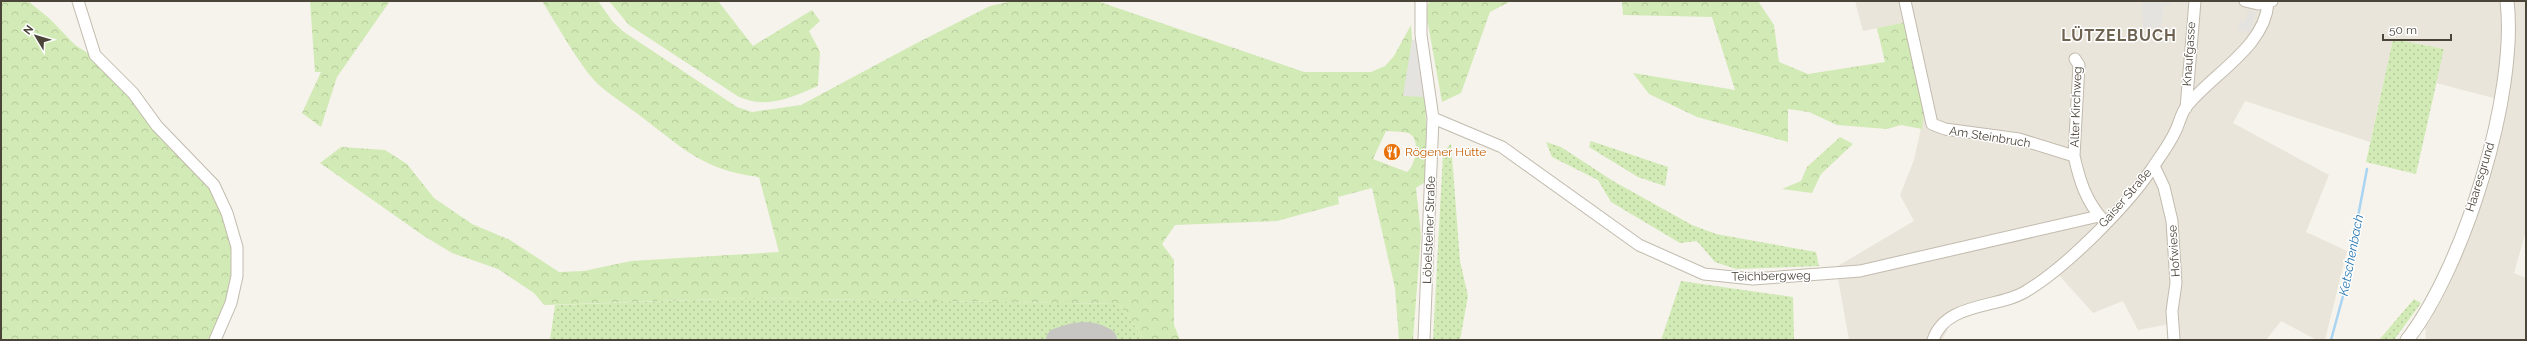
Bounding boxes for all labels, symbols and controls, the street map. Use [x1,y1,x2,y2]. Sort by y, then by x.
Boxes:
north arrow [16,16,56,56]
scale bar [2383,16,2451,42]
street label: Knaufgasse [2180,21,2198,87]
text: N [21,23,36,37]
text: 50 m [2389,23,2417,37]
district label: LÜTZELBUCH [2061,25,2177,45]
street label: Alter Kirchweg [2068,66,2084,148]
street label: Am Steinbruch [1948,124,2032,150]
street label: Haaresgrund [2463,141,2497,213]
restaurant icon: Rögener Hütte [1382,142,1402,162]
place label: Rögener Hütte [1405,145,1486,159]
street label: Gaiser Straße [2096,166,2154,230]
street label: Löbelsteiner Straße [1420,176,1438,284]
water label: Ketschenbach [2336,213,2366,297]
street label: Hofwiese [2165,225,2183,277]
street label: Teichbergweg [1731,268,1811,284]

